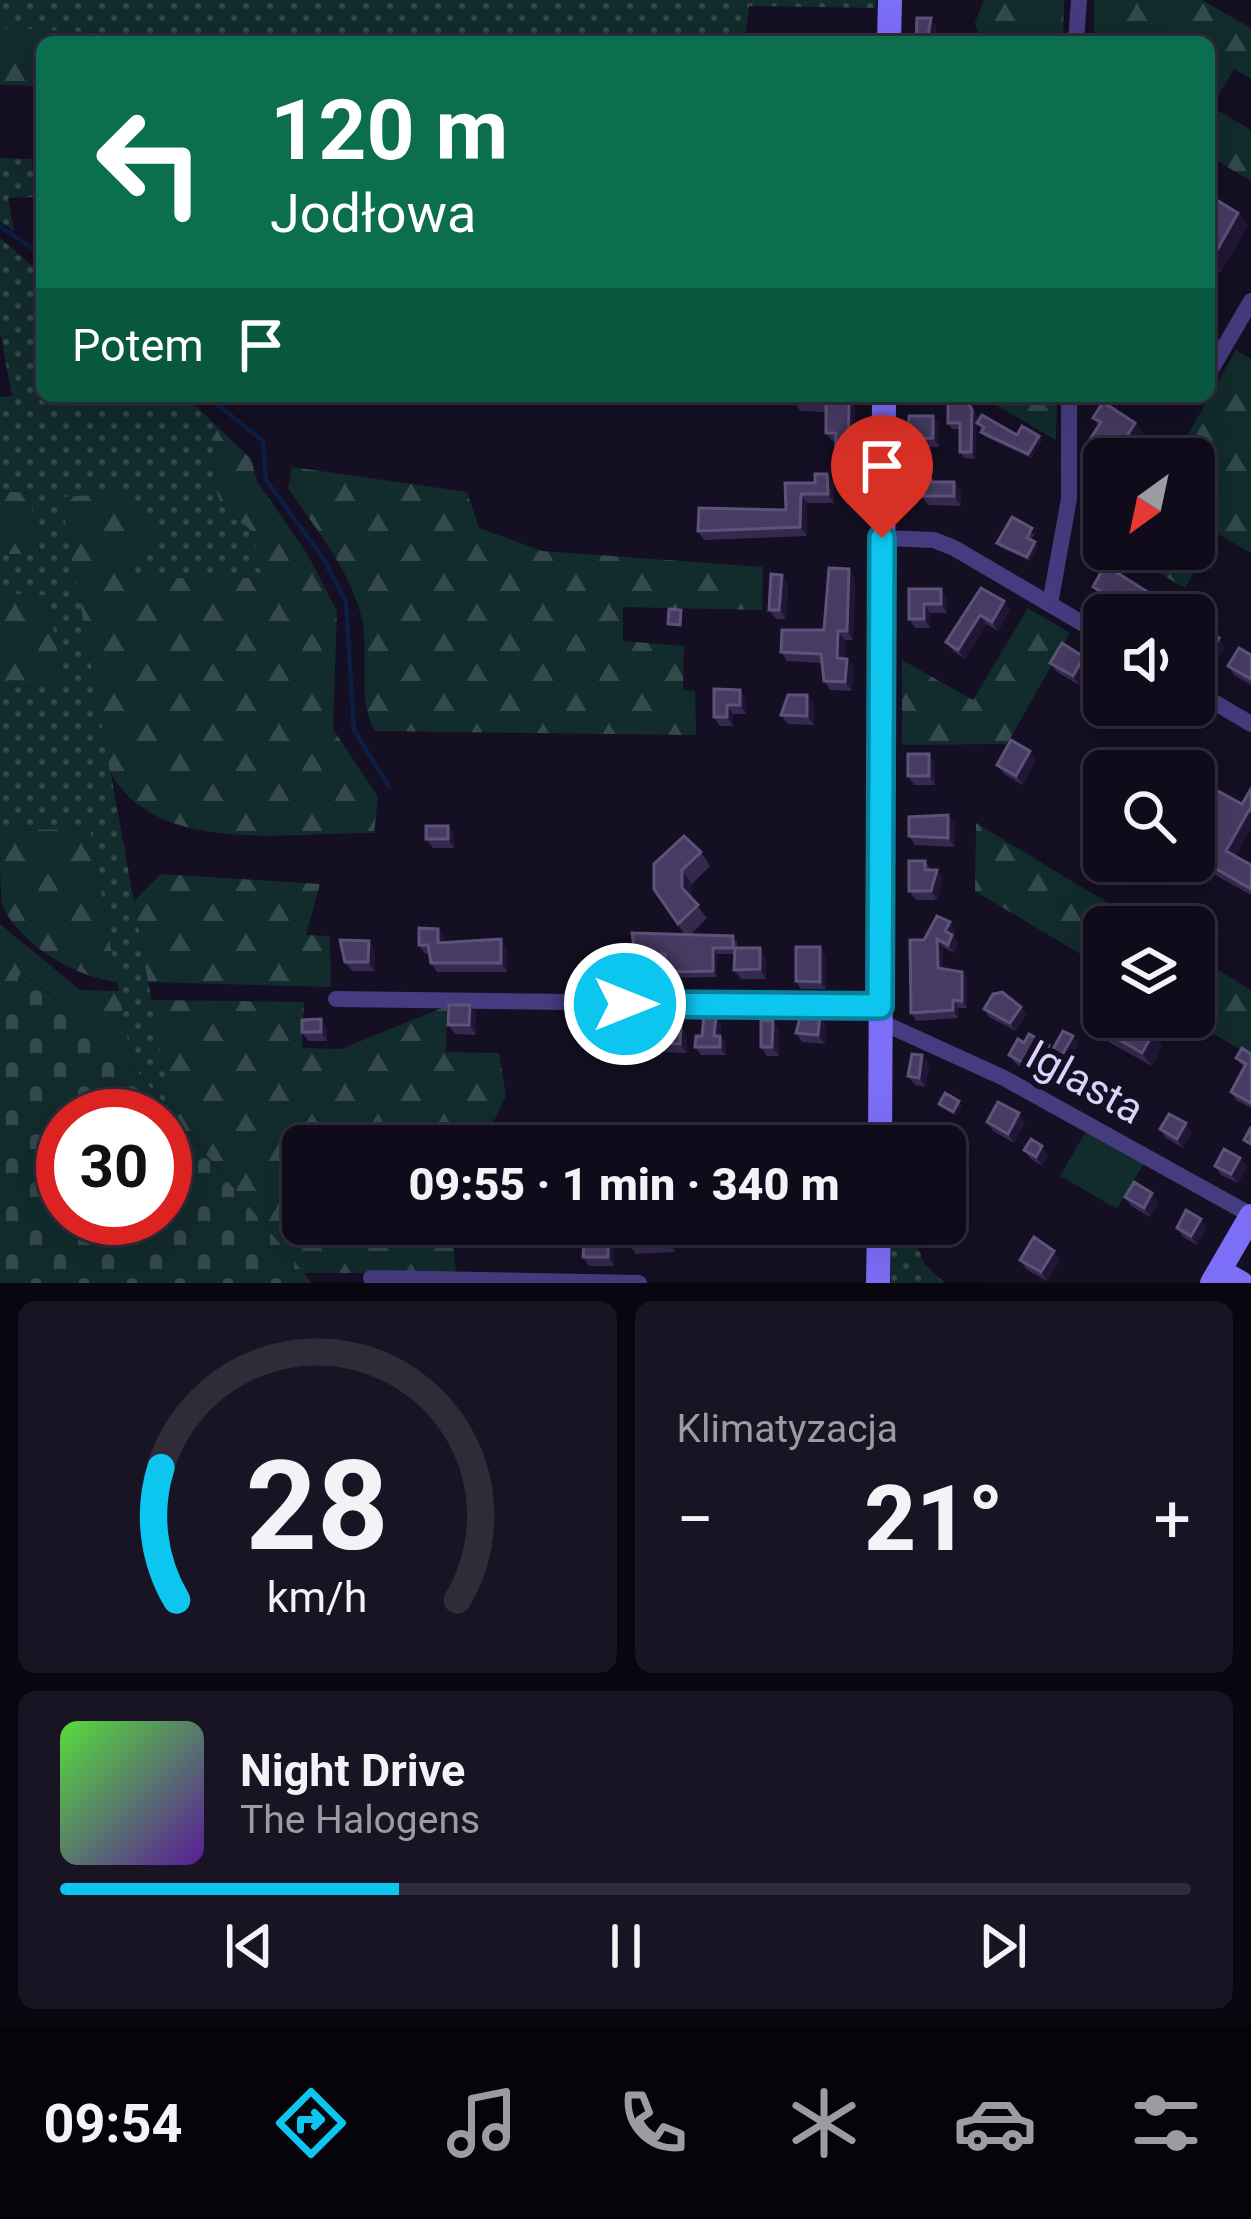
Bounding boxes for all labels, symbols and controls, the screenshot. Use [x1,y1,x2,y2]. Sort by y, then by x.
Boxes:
text: 120 m [270,81,508,180]
icon: left [72,84,228,240]
text: Jodłowa [270,182,476,245]
icon: arrive [228,312,294,378]
text: Potem [72,319,204,372]
pin [831,415,933,538]
icon: arrive [849,433,915,499]
north arrow [1083,438,1215,570]
map controls [1083,438,1215,1038]
button: sound [1083,594,1215,726]
button: search [1083,750,1215,882]
button: layers [1083,906,1215,1038]
position arrow [562,941,688,1067]
street label: Iglasta [1018,1030,1152,1134]
speed limit sign: 30 [36,1089,192,1245]
text: 09:55 · 1 min · 340 m [408,1158,840,1211]
text: Klimatyzacja [677,1406,898,1452]
text: 28 [246,1433,389,1579]
text: 21° [864,1467,1004,1572]
text: − [677,1481,714,1558]
text: + [1154,1481,1191,1558]
text: km/h [267,1572,368,1622]
text: Night Drive [240,1744,465,1797]
text: The Halogens [240,1797,480,1843]
icon: previous [216,1913,282,1979]
icon: pause [593,1913,659,1979]
icon: next [970,1913,1036,1979]
icon: directions [269,2081,353,2165]
icon: music [440,2081,524,2165]
icon: phone [611,2081,695,2165]
icon: climate [782,2081,866,2165]
icon: car [953,2081,1037,2165]
icon: filters [1124,2081,1208,2165]
text: 09:54 [43,2092,183,2155]

